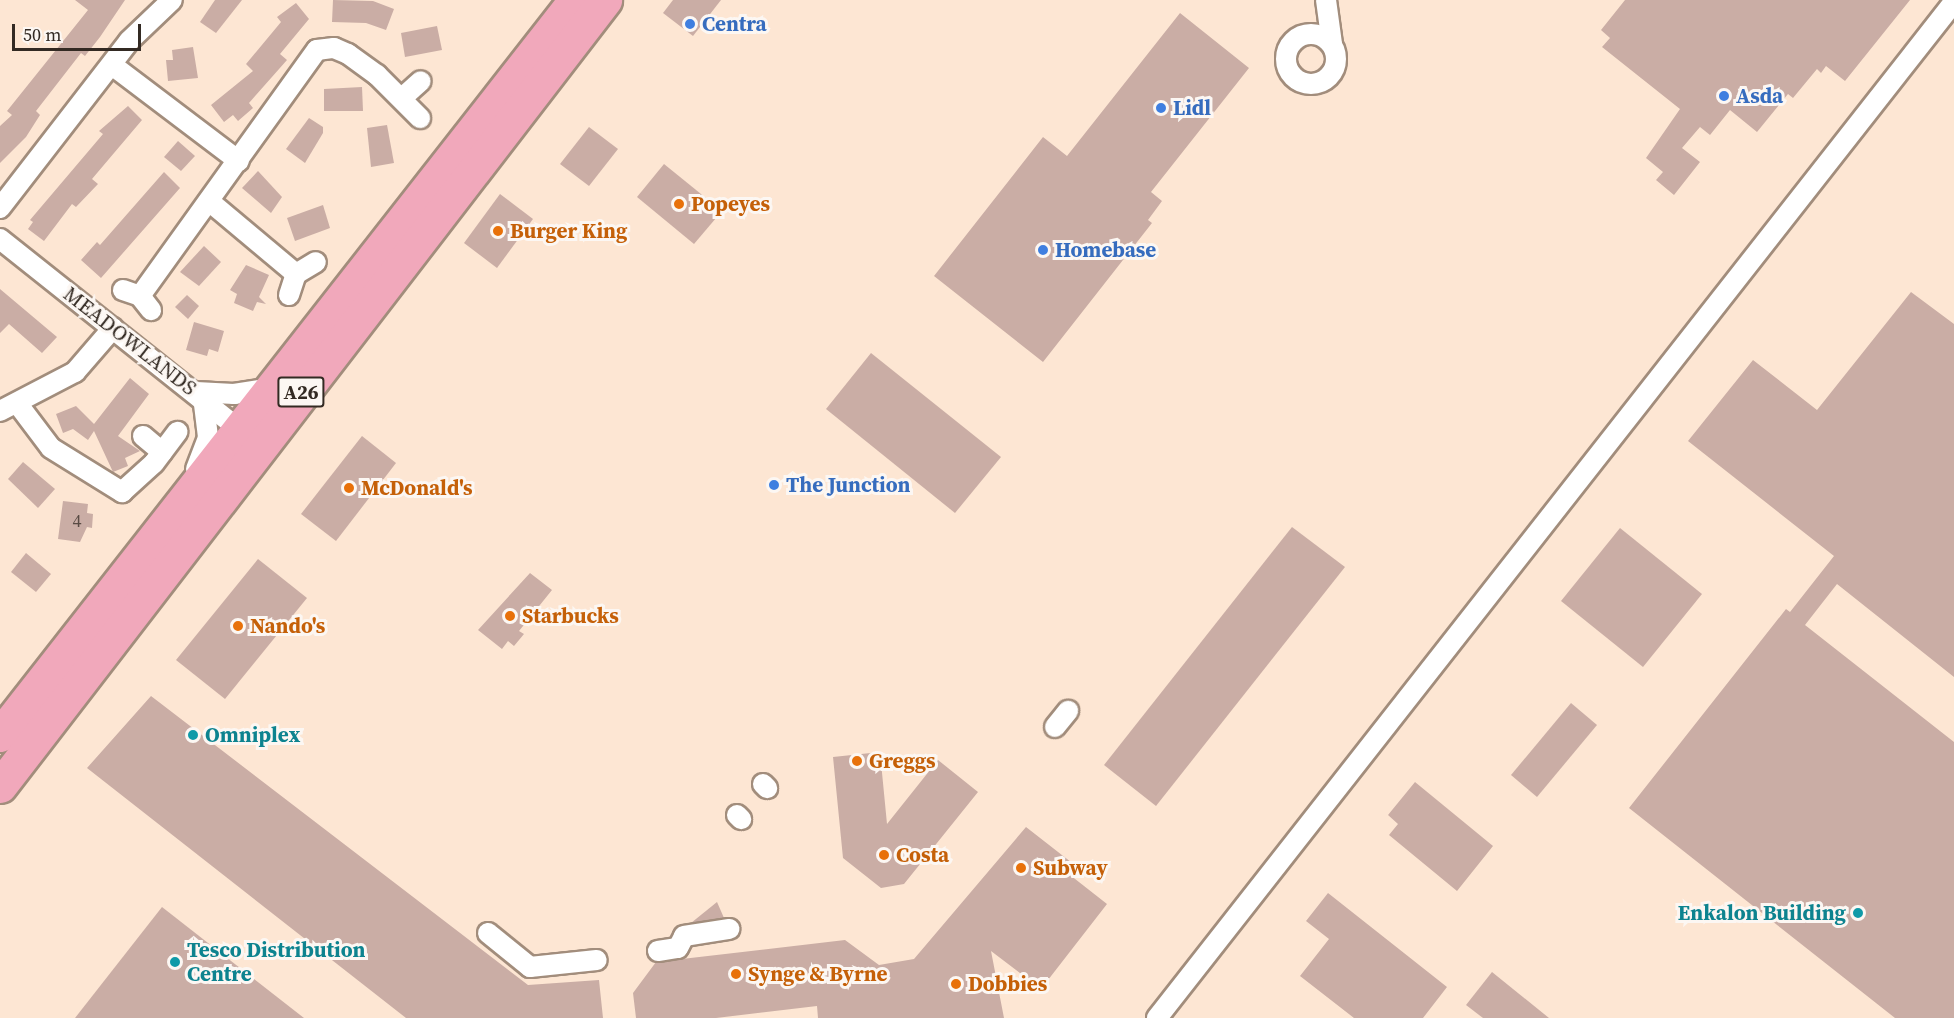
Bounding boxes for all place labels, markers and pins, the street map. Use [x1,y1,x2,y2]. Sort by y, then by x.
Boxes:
place label: Centra [702,11,767,37]
marker: Centra [683,17,697,31]
place label: Asda [1736,83,1783,109]
marker: Asda [1717,89,1731,103]
place label: Lidl [1173,95,1211,121]
marker: Lidl [1154,101,1168,115]
place label: Popeyes [691,191,770,217]
marker: Popeyes [672,197,686,211]
place label: Burger King [510,218,627,244]
marker: Burger King [491,224,505,238]
place label: Homebase [1055,237,1156,263]
marker: Homebase [1036,243,1050,257]
place label: The Junction [786,472,910,498]
place label: McDonald's [361,475,473,501]
marker: The Junction [767,478,781,492]
marker: McDonald's [342,481,356,495]
place label: Starbucks [522,603,619,629]
marker: Starbucks [503,609,517,623]
place label: Nando's [250,613,325,639]
marker: Nando's [231,619,245,633]
place label: Omniplex [205,722,300,748]
marker: Omniplex [186,728,200,742]
place label: Greggs [869,748,936,774]
marker: Greggs [850,754,864,768]
place label: Costa [896,842,949,868]
marker: Costa [877,848,891,862]
place label: Subway [1033,855,1108,881]
marker: Subway [1014,861,1028,875]
place label: Enkalon Building [1678,900,1846,926]
marker: Enkalon Building [1851,906,1865,920]
place label: Tesco Distribution Centre [187,937,366,987]
marker: Tesco Distribution Centre [168,955,182,969]
place label: Synge & Byrne [748,961,888,987]
marker: Synge & Byrne [729,967,743,981]
place label: Dobbies [968,971,1047,997]
marker: Dobbies [949,977,963,991]

